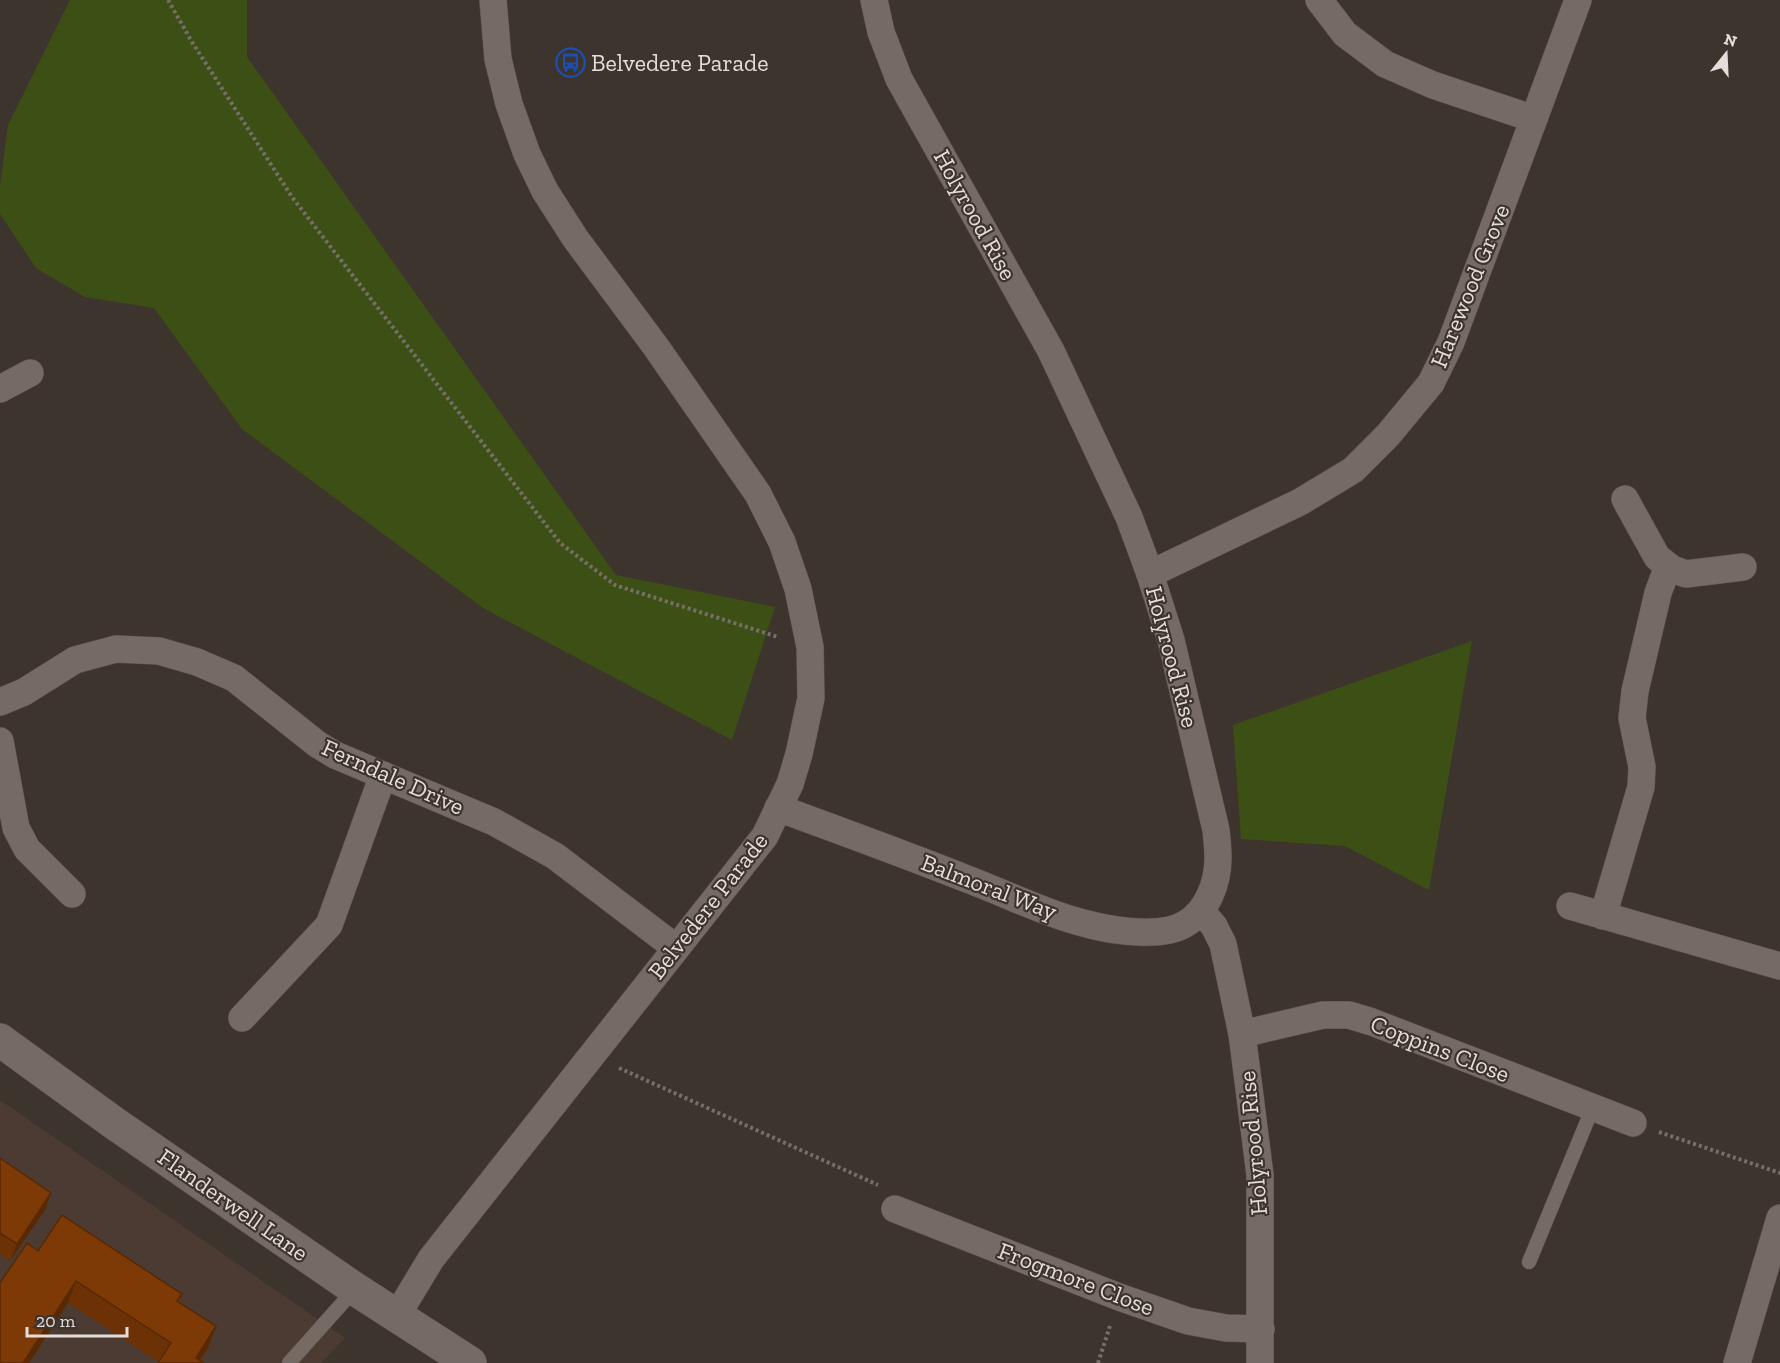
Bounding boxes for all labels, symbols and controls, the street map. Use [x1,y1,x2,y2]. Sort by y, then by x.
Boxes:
north arrow [1696,24,1756,84]
text: N [1722,29,1739,51]
bus stop icon: Belvedere Parade [554,47,586,79]
place label: Belvedere Parade [591,48,769,77]
street label: Holyrood Rise [928,144,1023,285]
street label: Harewood Grove [1424,200,1516,372]
street label: Holyrood Rise [1140,583,1205,731]
street label: Ferndale Drive [318,732,469,821]
street label: Belvedere Parade [642,827,774,985]
street label: Balmoral Way [917,847,1062,926]
street label: Coppins Close [1367,1009,1514,1088]
street label: Holyrood Rise [1232,1070,1273,1216]
street label: Flanderwell Lane [152,1142,314,1267]
street label: Frogmore Close [994,1235,1158,1322]
scale bar [27,1300,128,1338]
text: 20 m [36,1310,76,1332]

